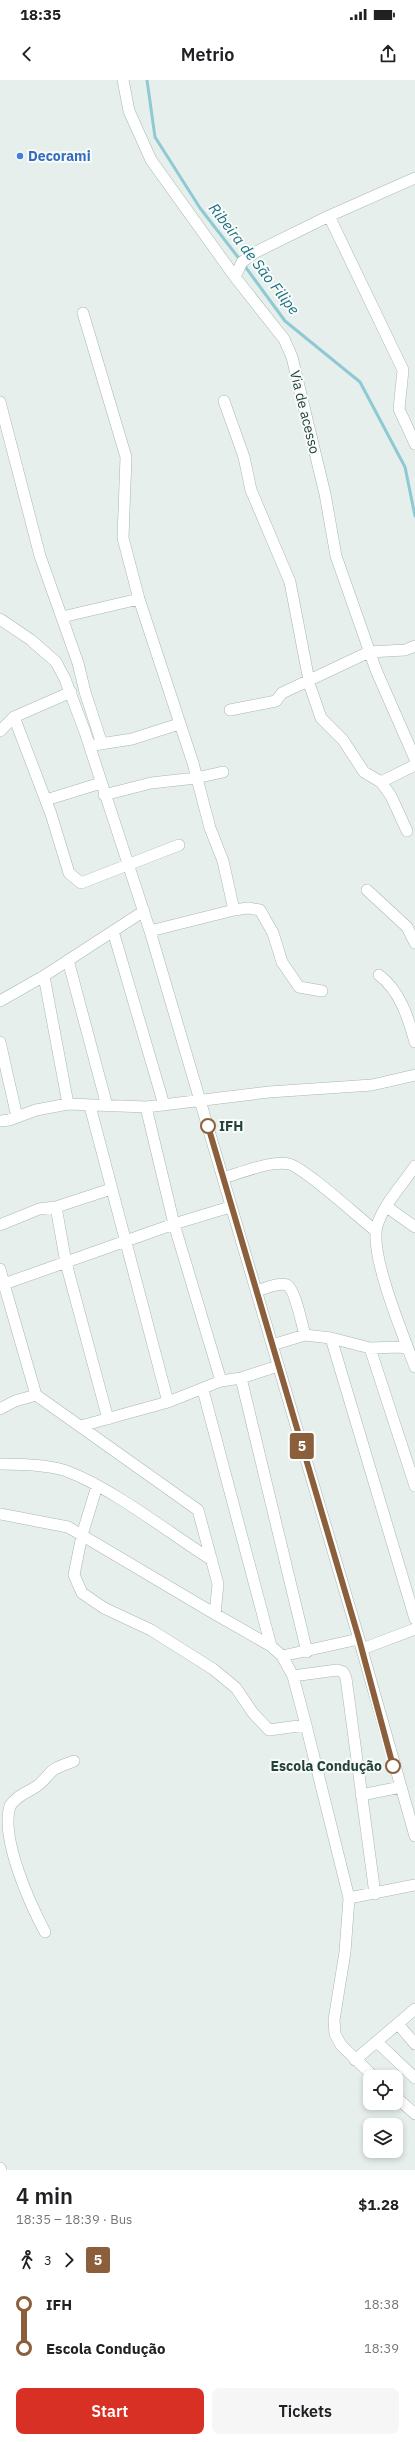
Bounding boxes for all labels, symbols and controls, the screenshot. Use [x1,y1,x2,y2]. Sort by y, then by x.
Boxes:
text: 18:35 [20,5,61,24]
icon: back [16,43,38,65]
text: Metrio [181,43,234,66]
icon: share [377,43,399,65]
place label: Decorami [28,147,91,165]
marker: Decorami [15,151,25,161]
water label: Ribeira de São Filipe [205,199,304,319]
street label: Via de acesso [286,368,324,456]
place label: IFH [219,1117,243,1135]
marker: IFH [200,1118,216,1134]
line badge: 5 [289,1433,315,1459]
text: 5 [298,1437,306,1455]
place label: Escola Condução [271,1757,382,1775]
marker: Escola Condução [385,1758,401,1774]
map controls [363,2070,403,2158]
button: locate [363,2070,403,2110]
button: layers [363,2118,403,2158]
text: 4 min [16,2181,73,2210]
text: $1.28 [358,2195,399,2214]
text: 18:35 – 18:39 · Bus [16,2211,132,2228]
icon: walk [16,2249,38,2271]
icon: forward [58,2249,80,2271]
text: 5 [94,2251,102,2269]
text: 3 [44,2252,52,2269]
text: IFH [46,2295,72,2314]
text: 18:38 [364,2296,399,2313]
text: Escola Condução [46,2339,165,2358]
text: 18:39 [364,2340,399,2357]
button: Start [16,2388,204,2434]
button: Tickets [212,2388,399,2434]

